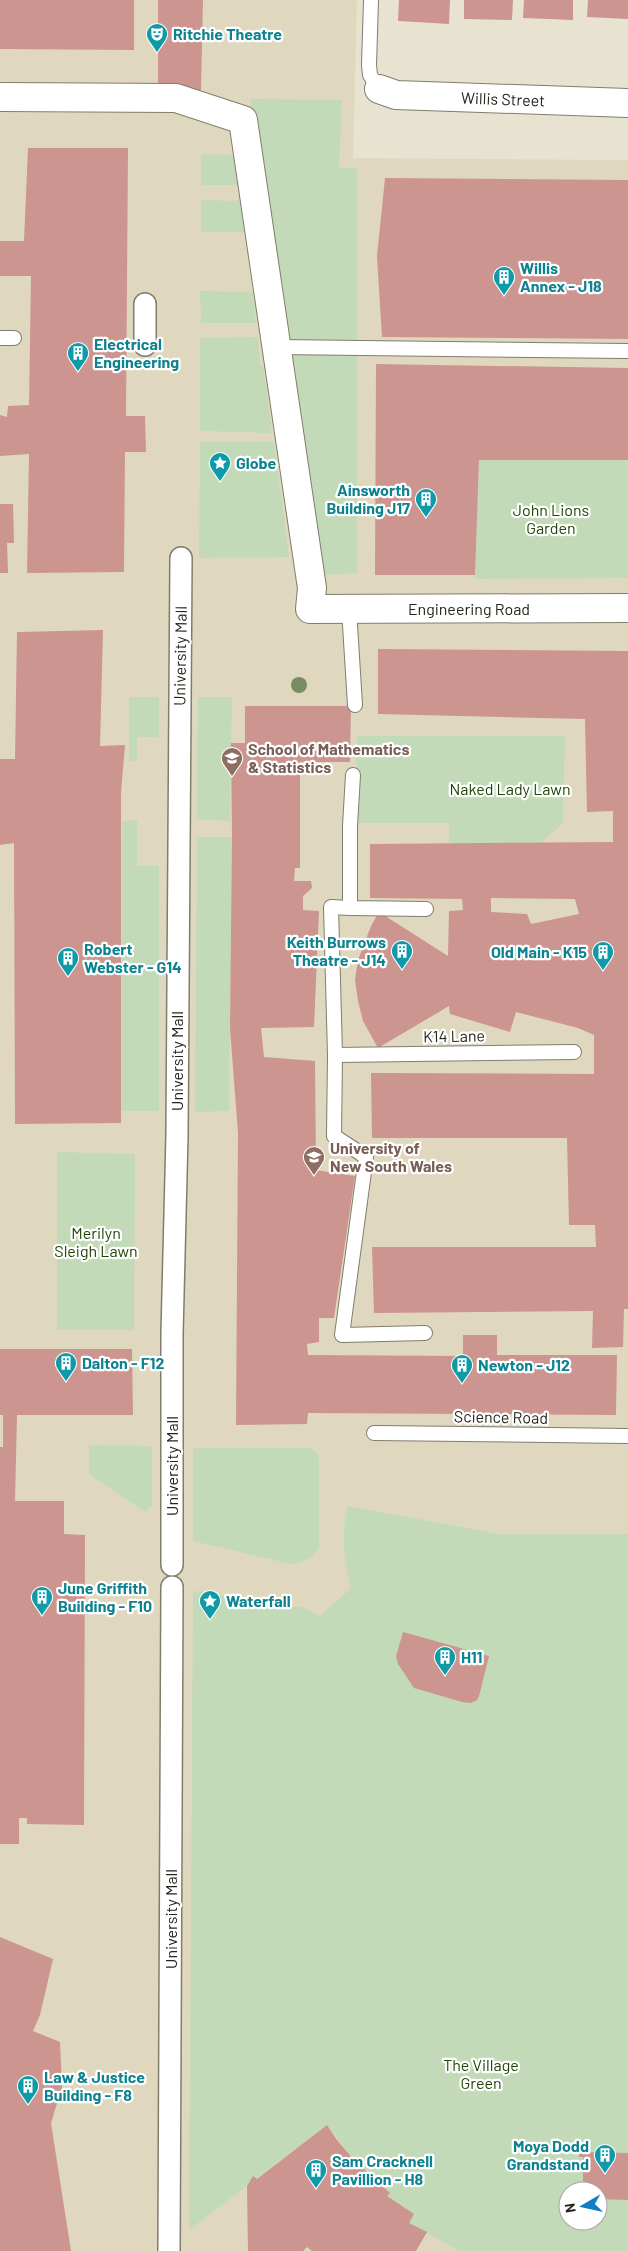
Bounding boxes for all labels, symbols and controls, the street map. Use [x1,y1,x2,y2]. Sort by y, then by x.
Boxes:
theatre icon: Ritchie Theatre [145,22,169,53]
place label: Ritchie Theatre [173,24,282,43]
street label: Willis Street [461,88,545,109]
place label: Willis Annex - J18 [520,258,602,295]
building icon: Willis Annex - J18 [492,265,516,296]
place label: Electrical Engineering [94,334,179,371]
building icon: Electrical Engineering [66,341,90,372]
place icon: Globe [208,451,232,482]
place label: Globe [236,453,277,472]
place label: Ainsworth Building J17 [327,480,410,517]
building icon: Ainsworth Building J17 [414,487,438,518]
park label: John Lions Garden [513,500,589,537]
street label: Engineering Road [408,599,530,618]
street label: University Mall [169,606,190,706]
place label: School of Mathematics & Statistics [248,739,409,776]
school or university icon: School of Mathematics & Statistics [220,746,244,777]
park label: Naked Lady Lawn [449,779,571,798]
place label: Keith Burrows Theatre - J14 [287,932,386,969]
place label: Robert Webster - G14 [84,939,182,976]
building icon: Keith Burrows Theatre - J14 [390,939,414,970]
building icon: Old Main - K15 [591,940,615,971]
place label: Old Main - K15 [491,942,587,961]
building icon: Robert Webster - G14 [56,946,80,977]
street label: University Mall [167,1011,186,1111]
street label: K14 Lane [423,1025,485,1046]
place label: University of New South Wales [330,1138,452,1175]
school or university icon: University of New South Wales [302,1145,326,1176]
park label: Merilyn Sleigh Lawn [54,1223,138,1260]
building icon: Dalton - F12 [54,1351,78,1382]
place label: Dalton - F12 [82,1353,164,1372]
building icon: Newton - J12 [450,1353,474,1384]
place label: Newton - J12 [478,1355,570,1374]
street label: Science Road [454,1406,548,1427]
street label: University Mall [162,1416,181,1516]
place label: June Griffith Building - F10 [58,1578,152,1615]
building icon: June Griffith Building - F10 [30,1585,54,1616]
place icon: Waterfall [198,1589,222,1620]
place label: Waterfall [226,1591,291,1610]
building icon: H11 [433,1645,457,1676]
place label: H11 [461,1647,483,1666]
street label: University Mall [161,1869,180,1969]
park label: The Village Green [443,2055,519,2092]
place label: Law & Justice Building - F8 [44,2067,145,2104]
building icon: Law & Justice Building - F8 [16,2074,40,2105]
place label: Moya Dodd Grandstand [507,2136,589,2173]
building icon: Moya Dodd Grandstand [593,2143,617,2174]
place label: Sam Cracknell Pavillion - H8 [332,2151,433,2188]
building icon: Sam Cracknell Pavillion - H8 [304,2158,328,2189]
north arrow [558,2181,608,2231]
text: N [561,2202,579,2214]

